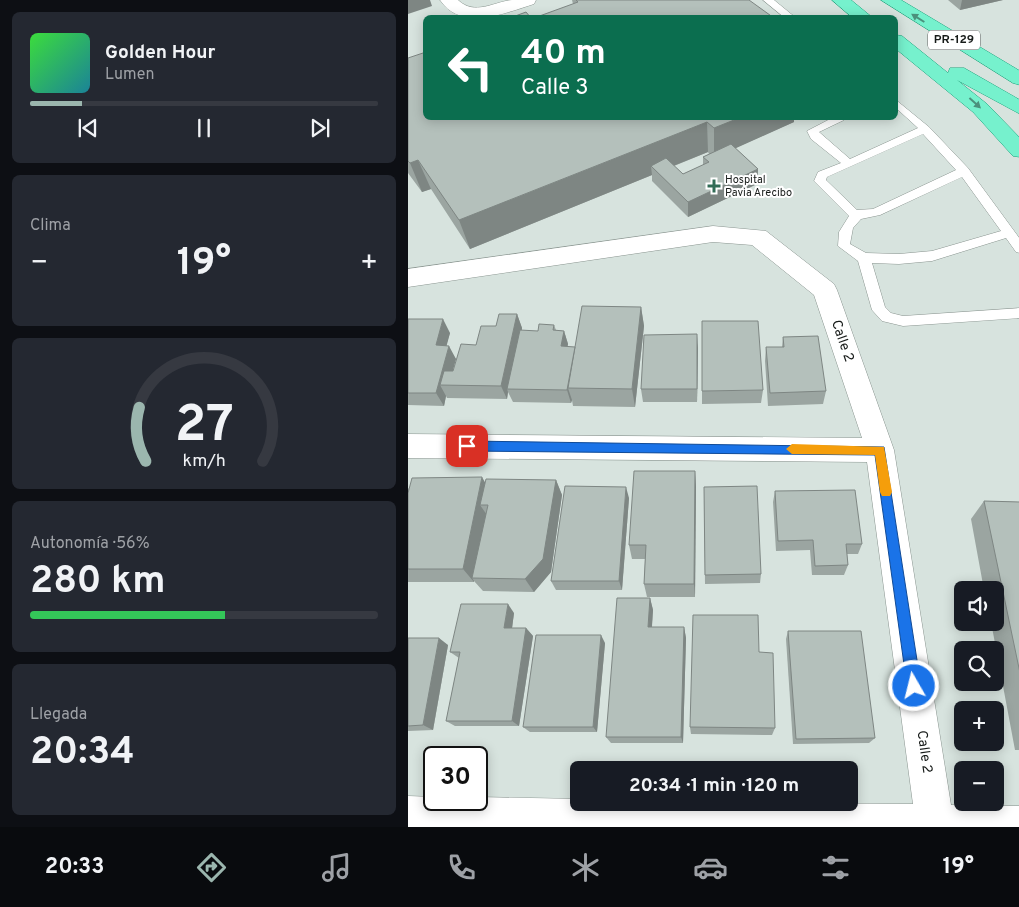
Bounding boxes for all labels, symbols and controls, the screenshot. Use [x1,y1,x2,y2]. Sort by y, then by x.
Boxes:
one-way arrow [911,13,925,22]
road number: PR-129 [928,30,980,50]
text: 40 m [521,32,606,76]
icon: left [438,35,503,100]
text: Golden Hour [105,41,216,65]
text: Lumen [105,65,155,85]
text: Calle 3 [521,75,589,102]
one-way arrow [968,97,980,109]
icon: previous [74,114,102,142]
icon: pause [190,114,218,142]
icon: next [306,114,334,142]
place label: Hospital Pavia Arecibo [725,173,792,200]
marker: Hospital Pavia Arecibo [707,179,721,193]
text: Clima [30,216,71,236]
text: 19° [177,240,231,289]
text: − [30,246,48,282]
text: + [360,246,378,282]
street label: Calle 2 [827,318,857,364]
text: 27 [174,394,234,460]
pin [446,425,488,467]
icon: arrive [453,432,481,460]
text: km/h [182,450,226,473]
text: Autonomía · 56% [30,534,150,554]
text: 280 km [30,558,166,607]
map controls [954,581,1004,811]
button: sound [954,581,1004,631]
button: search [954,641,1004,691]
position arrow [887,659,939,711]
button: + [954,701,1004,751]
text: Llegada [30,705,87,725]
text: 20:34 [30,729,135,778]
street label: Calle 2 [913,729,935,775]
speed limit sign: 30 [423,746,488,811]
button: − [954,761,1004,811]
text: 20:34 · 1 min · 120 m [629,774,799,798]
icon: directions [194,850,229,885]
icon: music [319,850,354,885]
icon: phone [444,850,479,885]
icon: climate [568,850,603,885]
icon: car [693,850,728,885]
icon: filters [818,850,853,885]
text: 20:33 [45,854,105,881]
text: 19° [943,854,974,881]

